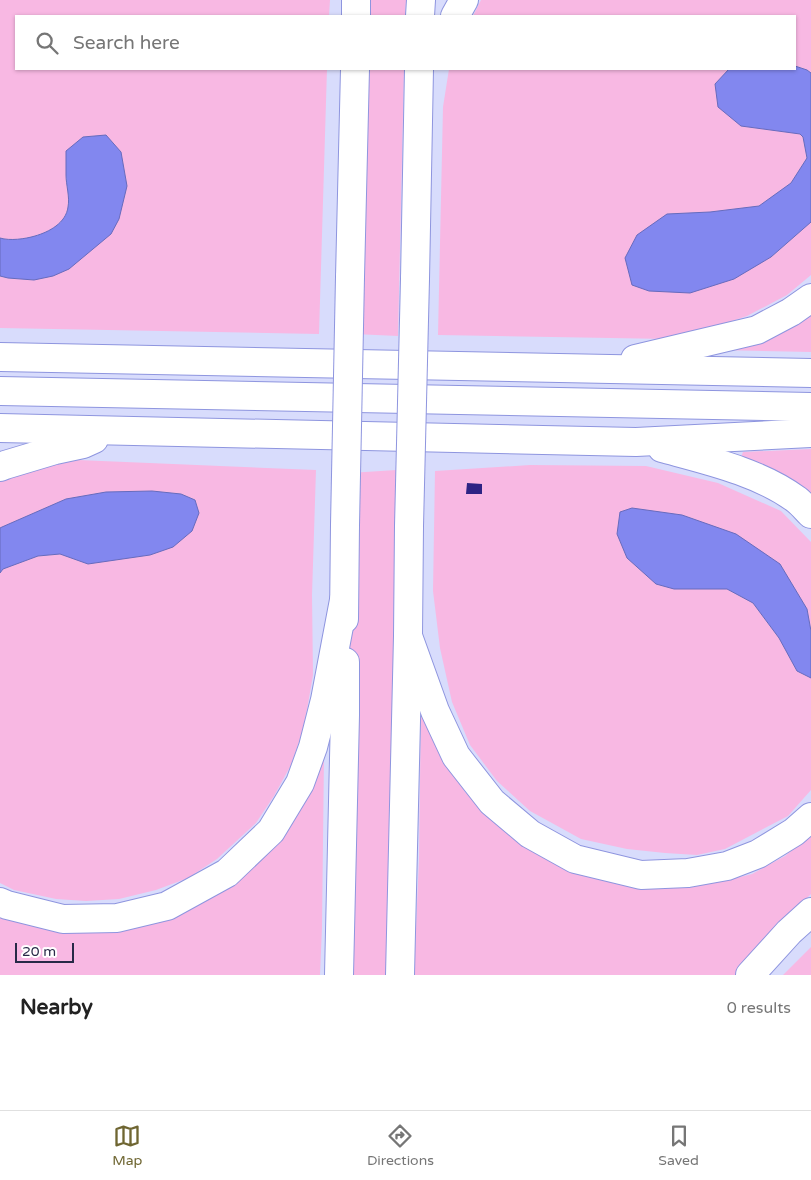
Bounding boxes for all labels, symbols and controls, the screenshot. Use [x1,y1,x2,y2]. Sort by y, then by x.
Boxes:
search box [15,15,796,70]
icon: search [33,29,61,57]
text: Search here [73,32,180,54]
scale bar [15,940,74,963]
text: 20 m [22,943,56,960]
text: Nearby [20,995,93,1020]
text: 0 results [727,998,791,1018]
tab: Map [112,1122,142,1169]
tab: Directions [367,1122,434,1169]
tab: Saved [658,1122,699,1169]

